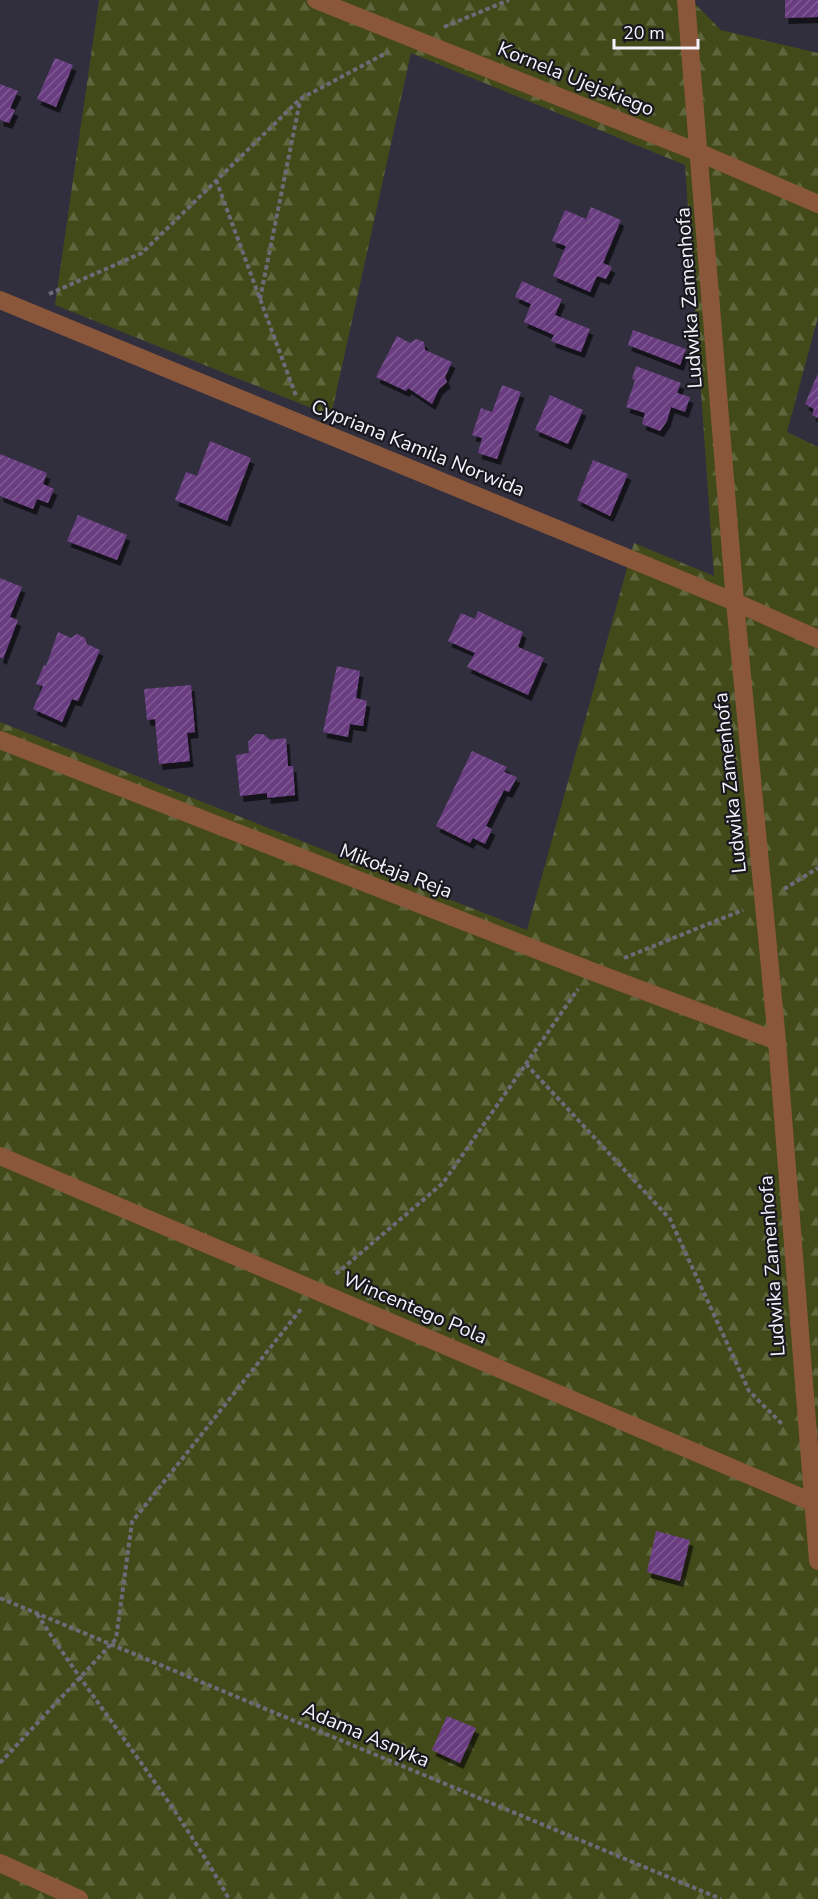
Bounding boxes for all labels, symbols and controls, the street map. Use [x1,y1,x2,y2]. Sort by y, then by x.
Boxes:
scale bar [614,12,698,50]
text: 20 m [623,21,665,45]
street label: Kornela Ujejskiego [494,35,658,123]
street label: Ludwika Zamenhofa [669,207,709,389]
street label: Cypriana Kamila Norwida [307,393,529,503]
street label: Ludwika Zamenhofa [707,691,753,875]
street label: Mikołaja Reja [336,837,456,905]
street label: Ludwika Zamenhofa [752,1175,792,1357]
street label: Wincentego Pola [339,1265,491,1351]
street label: Adama Asnyka [298,1696,434,1774]

